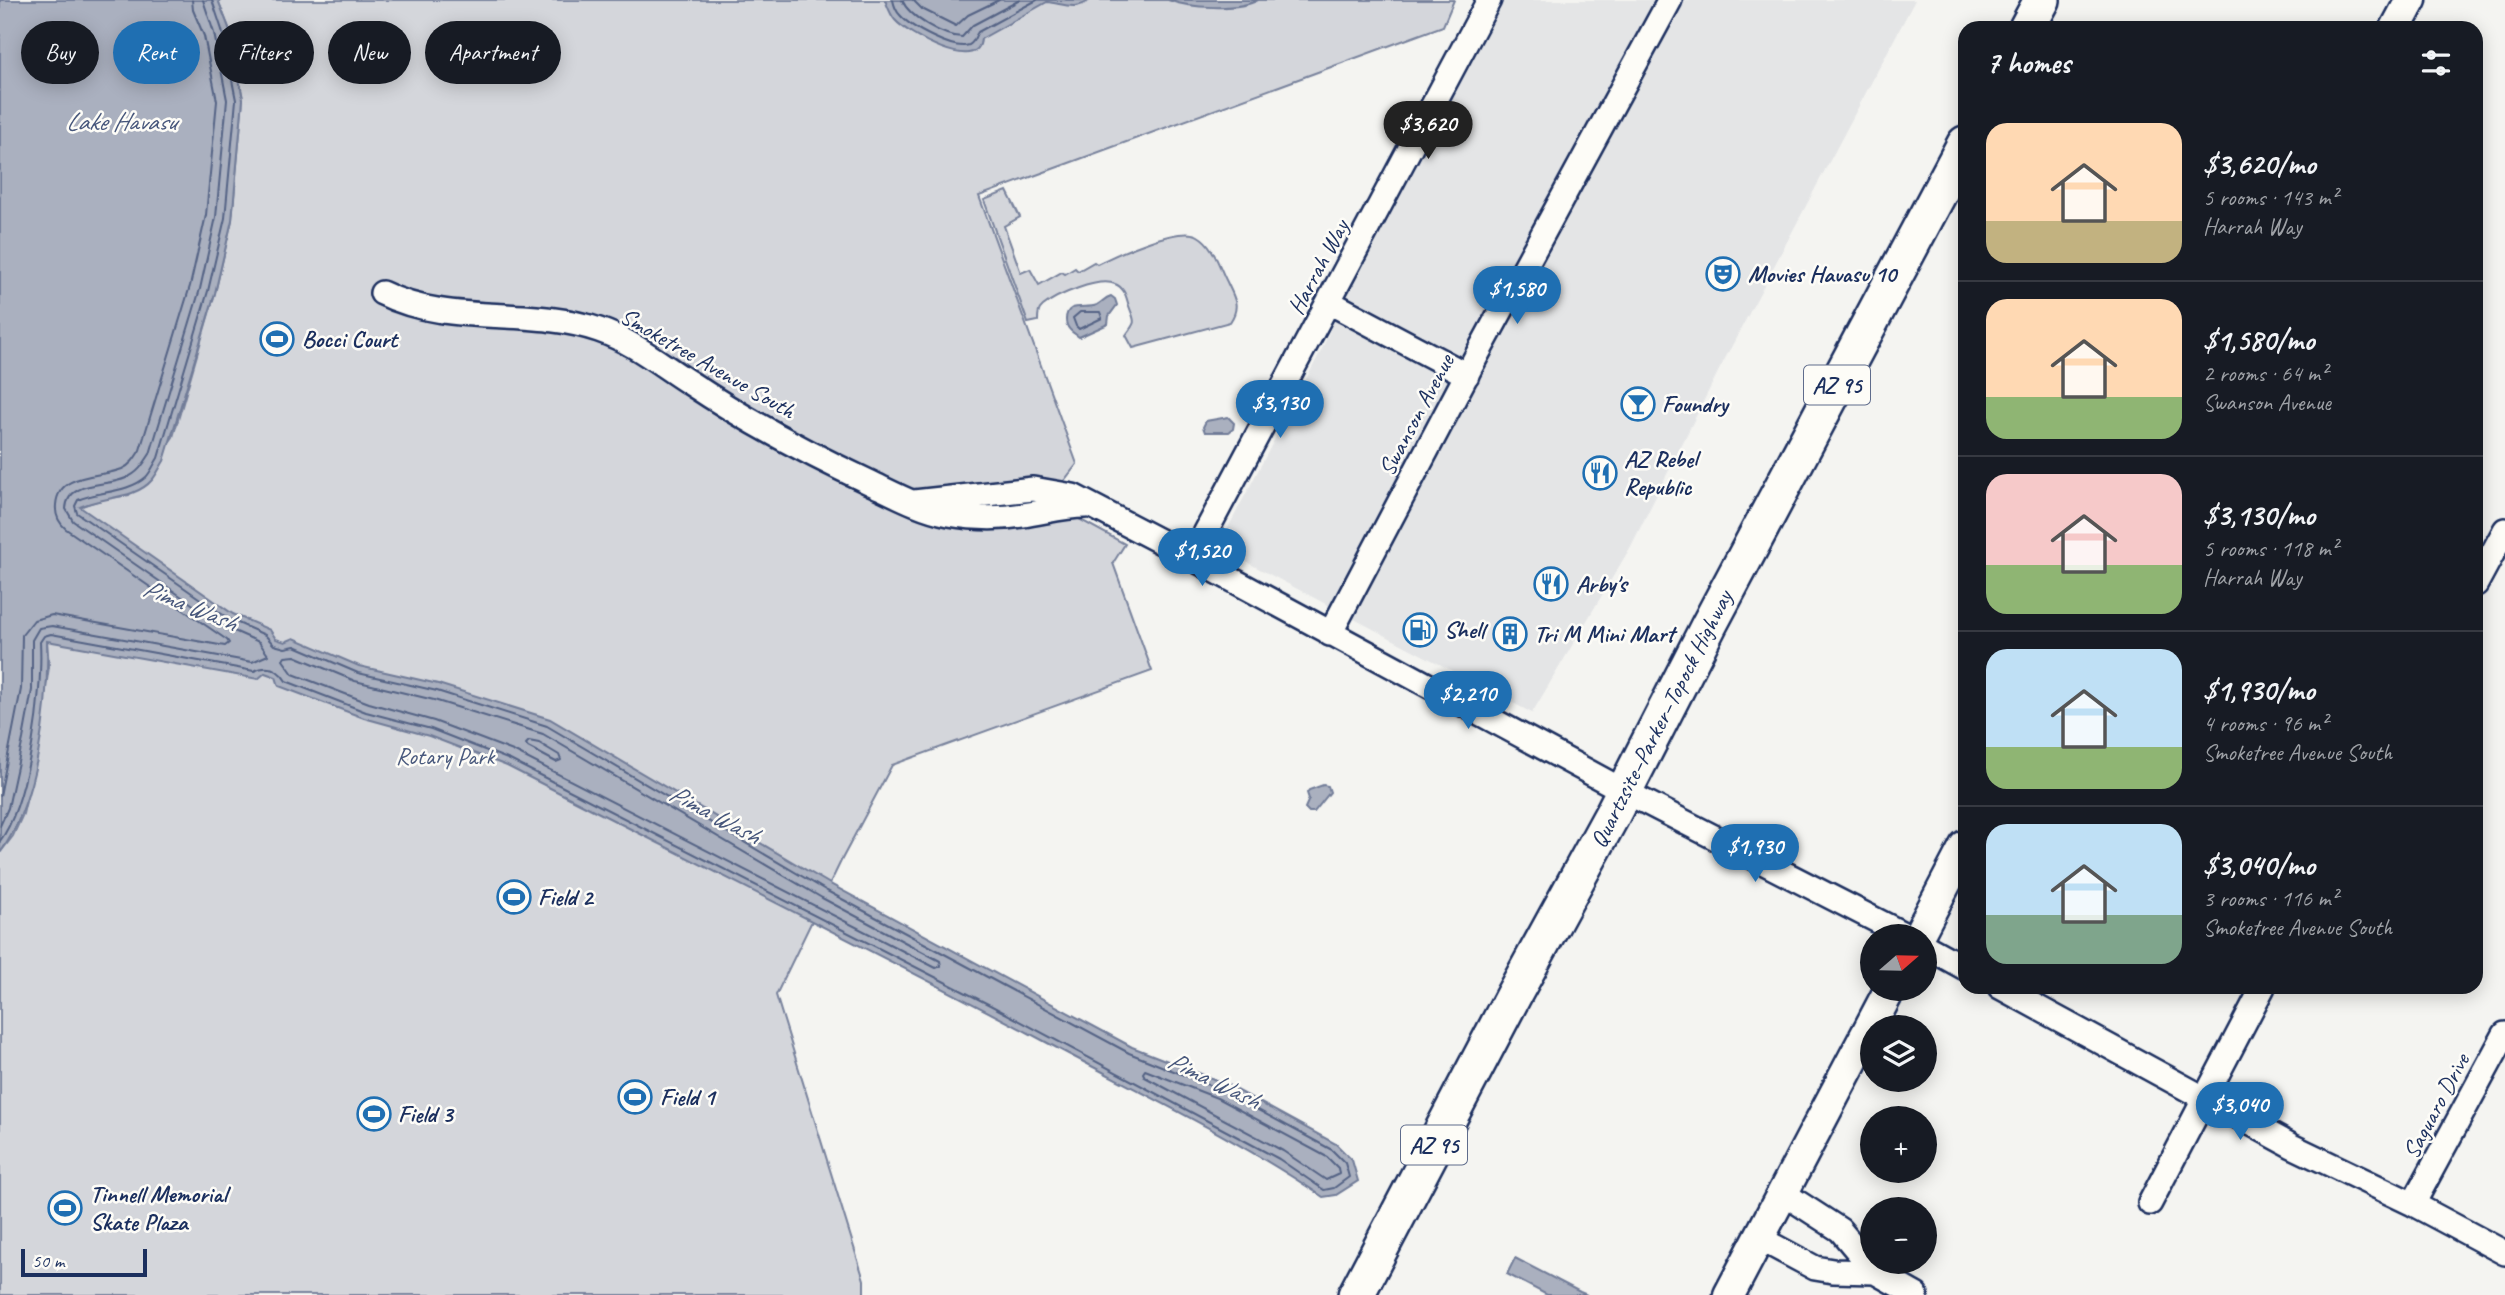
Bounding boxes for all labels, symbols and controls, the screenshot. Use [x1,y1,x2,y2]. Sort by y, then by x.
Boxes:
chip: Buy [21,21,99,84]
chip: Rent [113,21,200,84]
chip: Filters [214,21,314,84]
chip: New [328,21,411,84]
chip: Apartment [425,21,561,84]
text: 7 homes [1986,44,2071,82]
icon: filters [2417,44,2455,82]
pin: $3,620 [1371,102,1485,161]
water label: Lake Havasu [66,105,181,138]
text: $3,620 [1400,109,1456,138]
text: $3,620/mo [2203,145,2316,183]
icon: home [2042,151,2126,235]
text: 5 rooms · 143 m² [2203,183,2338,212]
text: Harrah Way [2203,212,2302,241]
street label: Harrah Way [1281,213,1356,319]
theatre icon: Movies Havasu 10 [1704,255,1742,293]
place label: Movies Havasu 10 [1748,259,1898,289]
pin: $1,580 [1460,266,1574,326]
text: $1,580 [1489,274,1545,303]
street label: Smoketree Avenue South [615,301,802,426]
sports icon: Bocci Court [258,320,296,358]
text: $1,580/mo [2203,321,2314,359]
place label: Bocci Court [302,324,400,354]
icon: home [2042,327,2126,411]
street label: Swanson Avenue [1371,347,1462,481]
text: 2 rooms · 64 m² [2203,359,2327,388]
road number: AZ 95 [1804,366,1870,404]
pin: $3,130 [1223,380,1337,440]
bar icon: Foundry [1619,385,1657,423]
text: $3,130 [1252,388,1308,417]
text: Swanson Avenue [2203,388,2331,417]
place label: Foundry [1662,389,1731,419]
place label: AZ Rebel Republic [1624,444,1702,502]
restaurant icon: AZ Rebel Republic [1581,454,1619,492]
text: $3,130/mo [2203,496,2315,534]
icon: home [2042,502,2126,586]
pin: $1,520 [1145,528,1259,588]
text: 5 rooms · 118 m² [2203,534,2338,563]
text: $1,520 [1174,536,1230,565]
text: Harrah Way [2203,563,2302,592]
restaurant icon: Arby's [1532,565,1570,603]
place label: Arby's [1576,569,1629,599]
water label: Pima Wash [138,571,244,640]
street label: Quartzsite–Parker–Topock Highway [1583,584,1740,853]
fuel station icon: Shell [1401,611,1439,649]
place label: Shell [1444,615,1489,645]
building icon: Tri M Mini Mart [1491,615,1529,653]
place label: Tri M Mini Mart [1534,619,1678,649]
text: $1,930/mo [2203,671,2315,709]
pin: $2,210 [1411,672,1525,731]
icon: home [2042,677,2126,761]
text: $2,210 [1440,679,1496,708]
text: 4 rooms · 96 m² [2203,709,2327,738]
text: Smoketree Avenue South [2203,738,2392,767]
park label: Rotary Park [396,741,497,771]
water label: Pima Wash [664,776,768,853]
pin: $1,930 [1698,824,1812,884]
text: $1,930 [1727,832,1783,861]
text: $3,040/mo [2203,846,2315,884]
icon: home [2042,852,2126,936]
sports icon: Field 2 [495,878,533,916]
place label: Field 2 [538,882,595,912]
text: 3 rooms · 116 m² [2203,884,2338,913]
text: Smoketree Avenue South [2203,913,2392,942]
north arrow [1860,924,1937,1001]
map controls [1860,924,1937,1274]
button: layers [1860,1015,1937,1092]
water label: Pima Wash [1162,1044,1267,1117]
street label: Saguaro Drive [2396,1046,2477,1164]
sports icon: Field 1 [616,1078,654,1116]
place label: Field 1 [660,1082,718,1112]
pin: $3,040 [2183,1082,2297,1142]
text: $3,040 [2212,1090,2268,1119]
sports icon: Field 3 [355,1095,393,1133]
place label: Field 3 [398,1099,455,1129]
button: + [1860,1106,1937,1183]
road number: AZ 95 [1401,1126,1467,1164]
place label: Tinnell Memorial Skate Plaza [90,1179,231,1237]
sports icon: Tinnell Memorial Skate Plaza [46,1189,84,1227]
button: − [1860,1197,1937,1274]
scale bar [21,1246,147,1278]
text: 50 m [32,1249,64,1273]

